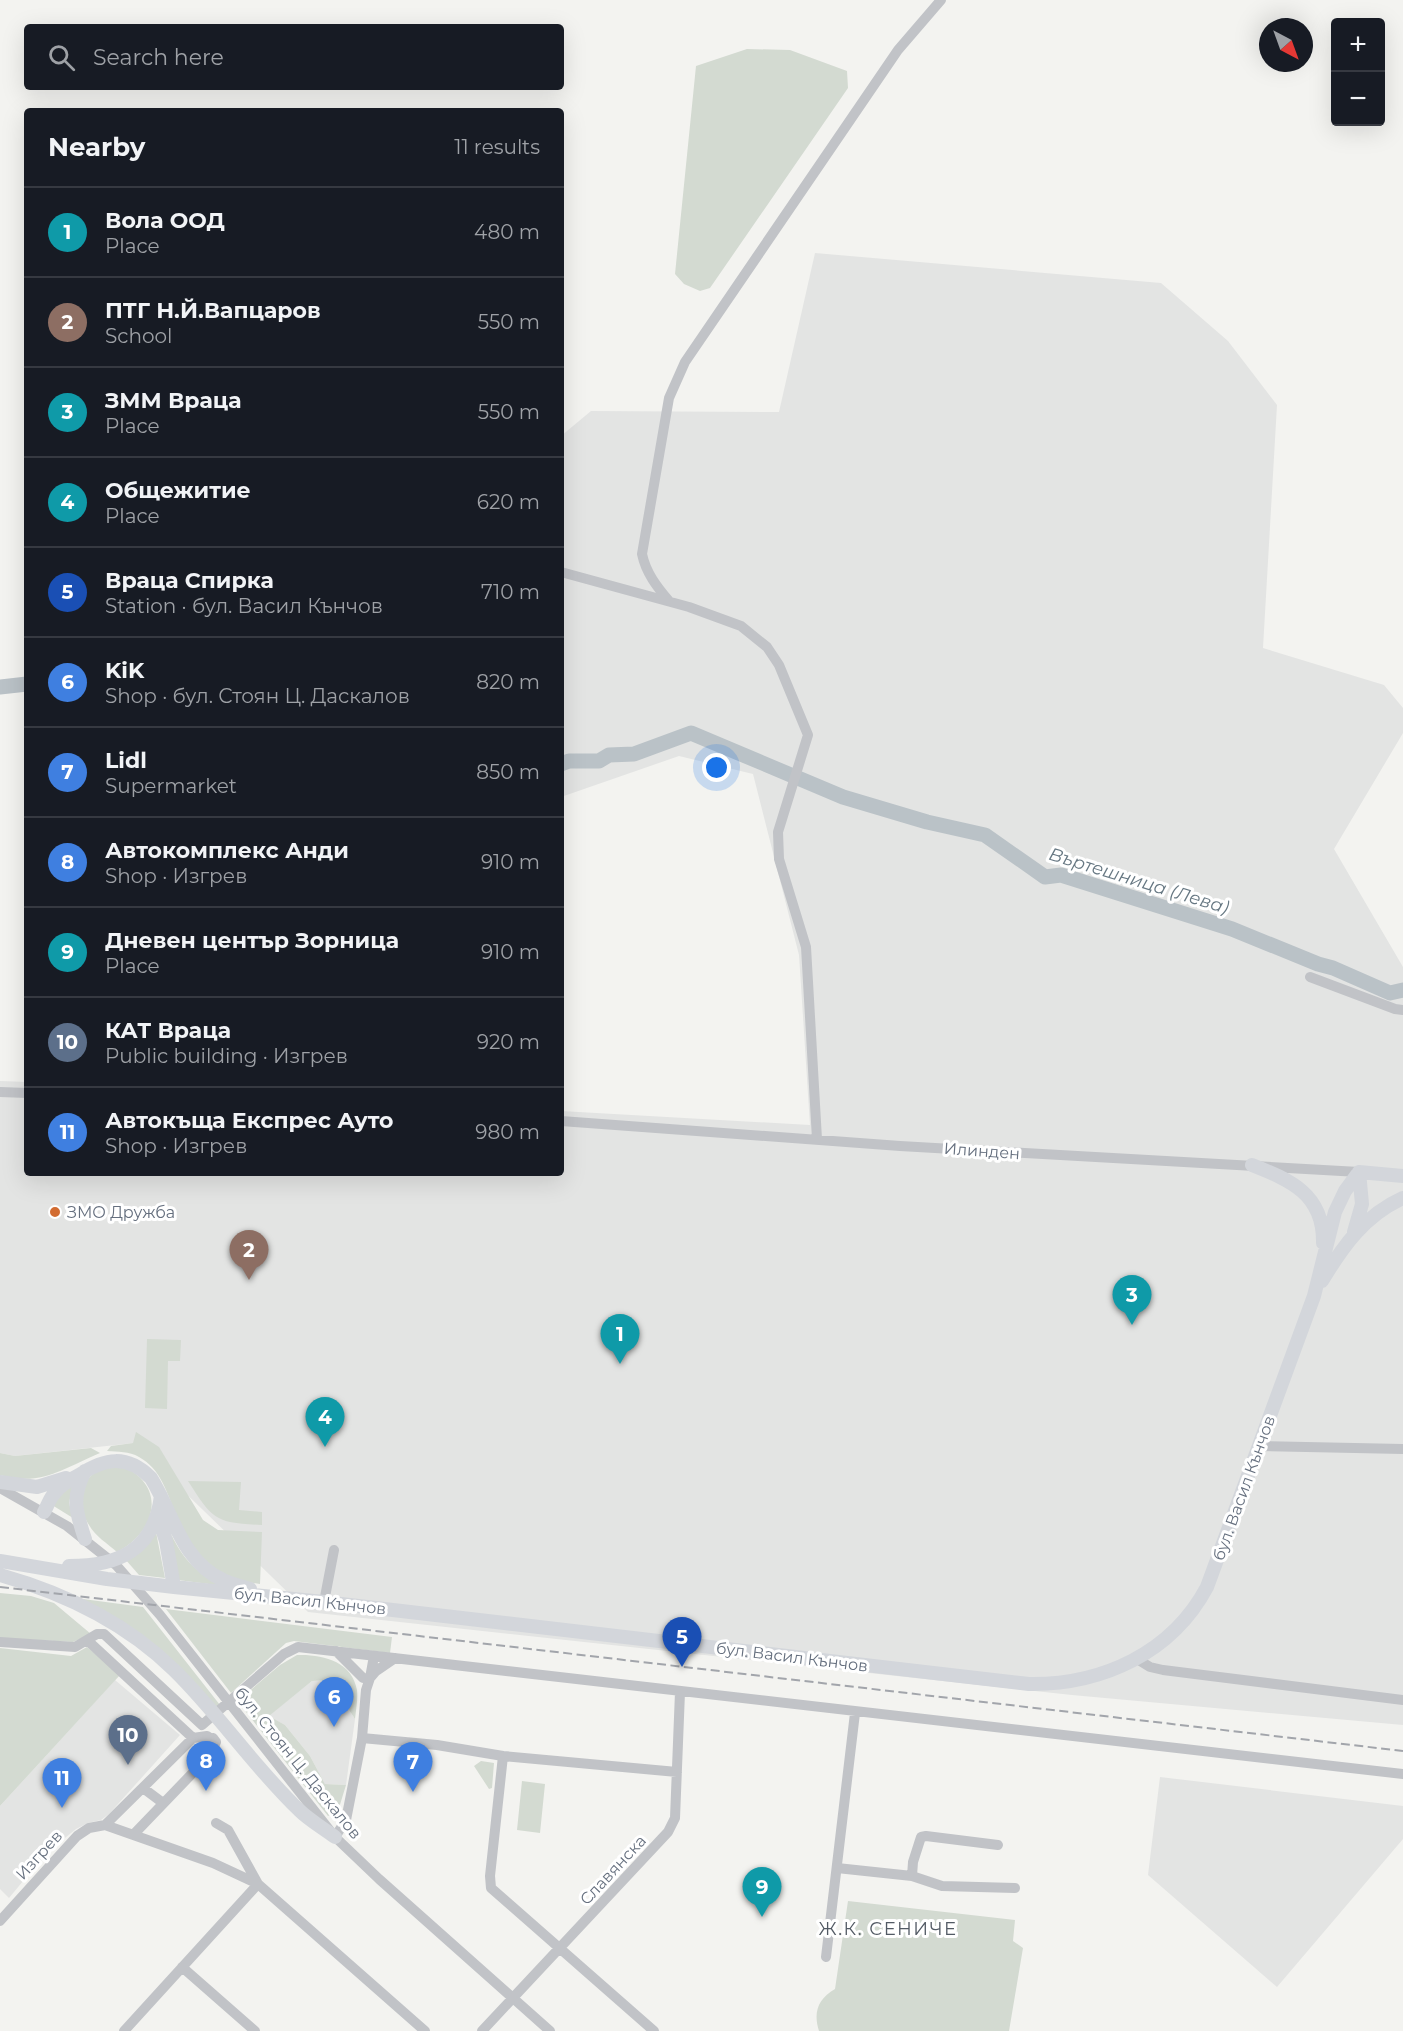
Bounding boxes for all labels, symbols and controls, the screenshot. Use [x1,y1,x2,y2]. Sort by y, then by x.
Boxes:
north arrow [1259,18,1313,72]
map controls [1331,18,1385,126]
button: + [1331,18,1385,72]
search box [24,24,564,90]
icon: search [45,41,78,74]
text: Search here [93,44,224,71]
button: − [1331,72,1385,126]
text: Nearby [48,131,145,163]
text: 11 results [454,135,540,159]
text: Вола ООД [105,207,225,234]
text: 1 [64,220,71,244]
text: 480 m [474,220,540,244]
text: Place [105,234,160,258]
text: ПТГ Н.Й.Вапцаров [105,297,321,324]
text: 2 [62,310,73,334]
text: 550 m [478,310,540,334]
text: School [105,324,172,348]
text: ЗММ Враца [105,387,241,414]
text: 3 [62,400,73,424]
text: 550 m [478,400,540,424]
text: Place [105,414,160,438]
text: Общежитие [105,477,251,504]
text: 4 [61,490,74,514]
text: 620 m [477,490,540,514]
text: Place [105,504,160,528]
text: Враца Спирка [105,567,274,594]
text: 5 [62,580,73,604]
text: 710 m [481,580,540,604]
text: Station · бул. Васил Кънчов [105,594,383,618]
text: KiK [105,657,144,684]
text: 6 [61,670,74,694]
text: 820 m [476,670,540,694]
text: Shop · бул. Стоян Ц. Даскалов [105,684,410,708]
text: Lidl [105,747,147,774]
your location [702,753,731,782]
text: 7 [61,760,74,784]
text: 850 m [476,760,540,784]
text: Supermarket [105,774,237,798]
text: Автокомплекс Анди [105,837,349,864]
water label: Въртешница (Лева) [1046,843,1232,919]
text: 8 [61,850,74,874]
text: 910 m [481,850,540,874]
text: Shop · Изгрев [105,864,247,888]
text: Дневен център Зорница [105,927,399,954]
text: 9 [61,940,74,964]
text: 910 m [481,940,540,964]
text: Place [105,954,160,978]
text: КАТ Враца [105,1017,231,1044]
text: 10 [57,1030,78,1054]
text: 920 m [477,1030,540,1054]
text: Public building · Изгрев [105,1044,348,1068]
text: Автокъща Експрес Ауто [105,1107,393,1134]
text: 11 [60,1120,75,1144]
text: 980 m [475,1120,540,1144]
text: Shop · Изгрев [105,1134,247,1158]
street label: Илинден [943,1139,1021,1163]
place label: ЗМО Дружба [67,1203,175,1222]
marker: ЗМО Дружба [48,1205,62,1219]
pin: 2 [230,1230,268,1280]
pin: 3 [1112,1276,1152,1325]
pin: 1 [600,1314,640,1364]
pin: 4 [306,1398,344,1447]
street label: бул. Васил Кънчов [1209,1413,1279,1563]
street label: бул. Васил Кънчов [233,1584,387,1618]
pin: 5 [662,1618,702,1667]
street label: бул. Васил Кънчов [715,1638,869,1676]
pin: 6 [314,1678,354,1727]
street label: бул. Стоян Ц. Даскалов [231,1683,365,1843]
pin: 10 [108,1716,148,1765]
pin: 8 [186,1742,226,1791]
pin: 7 [394,1742,432,1792]
pin: 11 [42,1758,82,1808]
street label: Изгрев [12,1826,66,1884]
street label: Славянска [576,1831,650,1909]
pin: 9 [742,1868,782,1917]
district label: Ж.К. СЕНИЧЕ [819,1918,957,1940]

